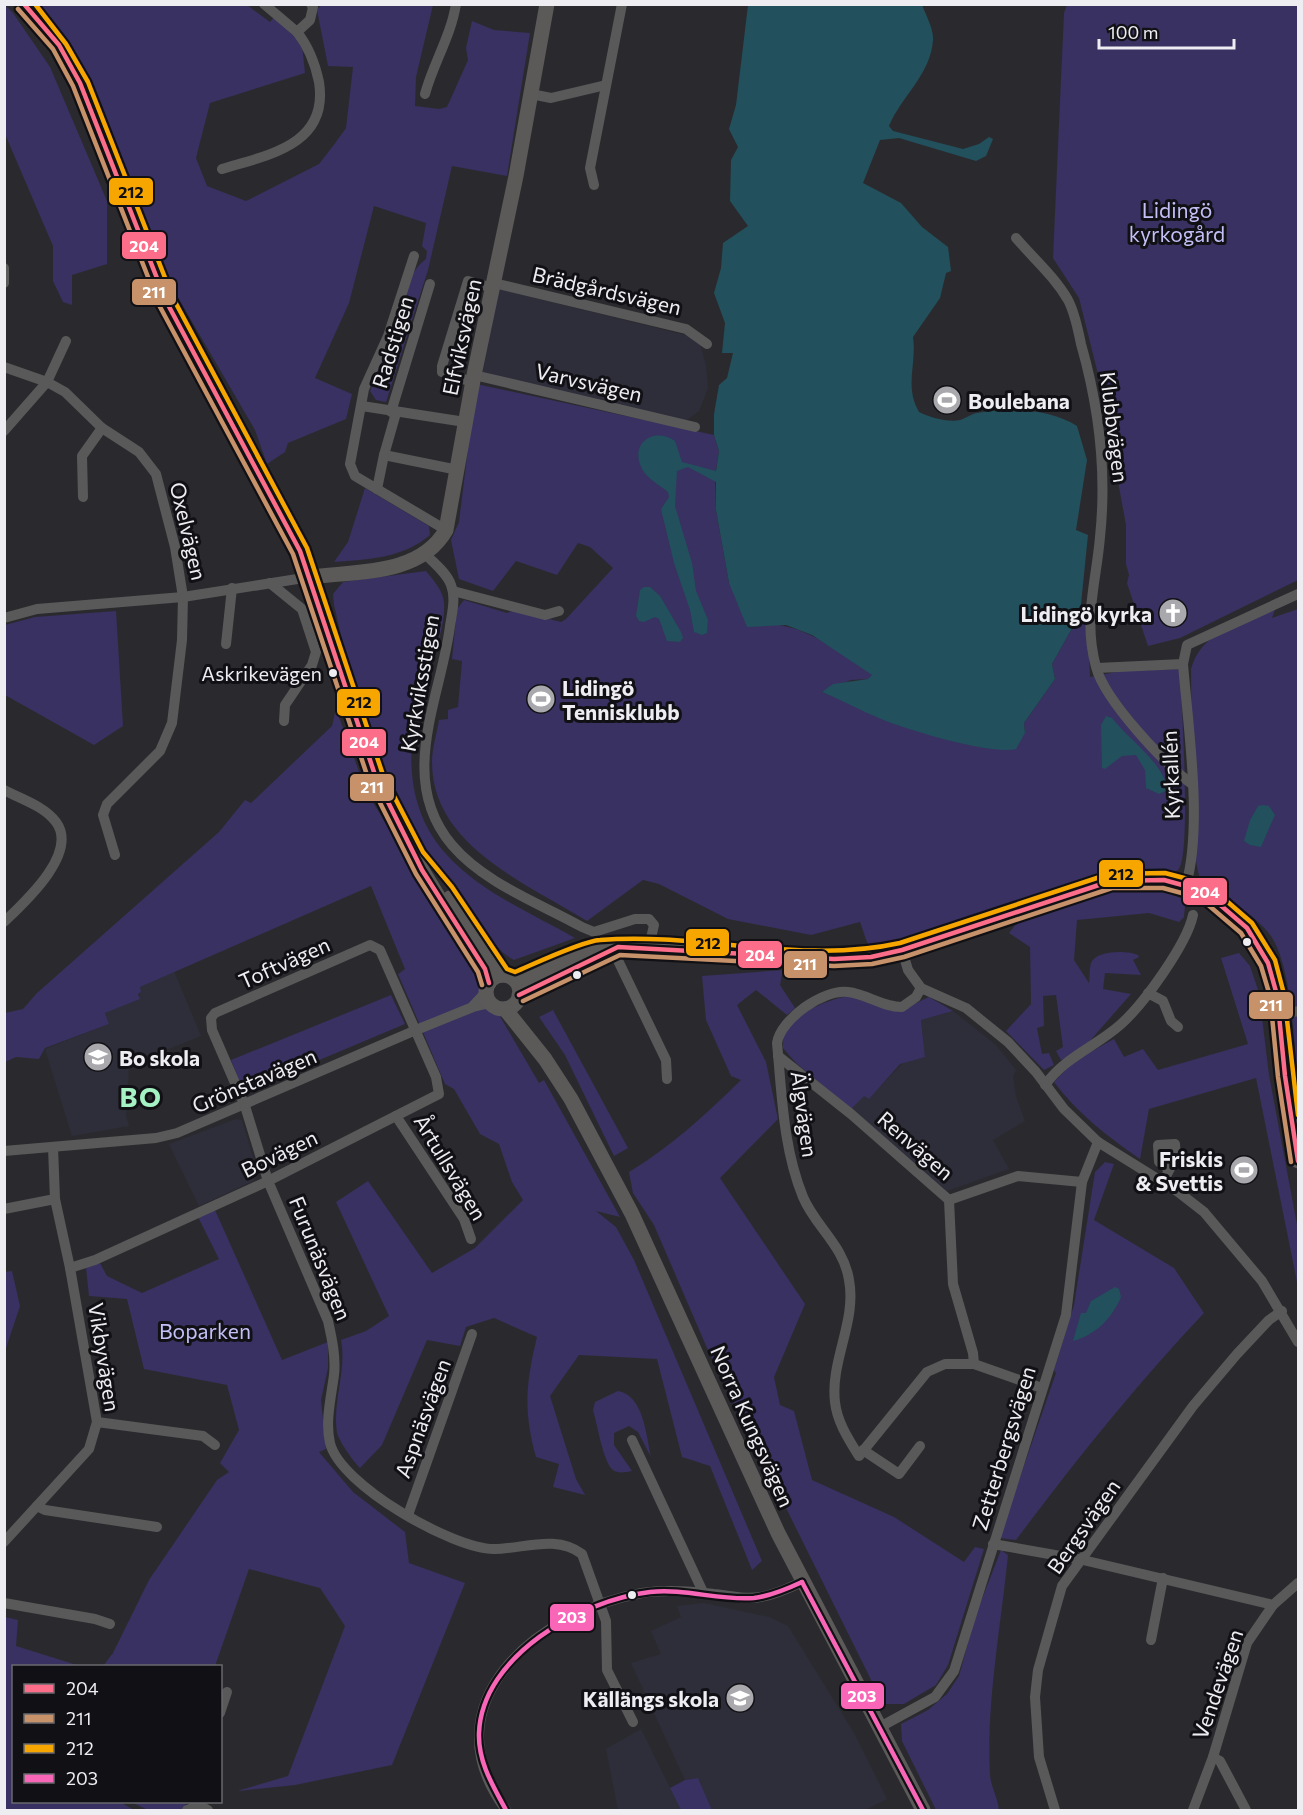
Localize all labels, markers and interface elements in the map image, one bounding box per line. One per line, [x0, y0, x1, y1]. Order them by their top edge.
scale bar [1099, 12, 1234, 50]
text: 100 m [1108, 21, 1158, 43]
line badge: 212 [108, 177, 154, 206]
text: 212 [118, 182, 144, 201]
park label: Lidingö kyrkogård [1129, 197, 1225, 246]
line badge: 204 [121, 231, 167, 260]
text: 204 [129, 236, 159, 255]
street label: Brädgårdsvägen [530, 261, 684, 319]
street label: Elfviksvägen [436, 276, 486, 398]
line badge: 211 [131, 278, 177, 306]
text: 211 [142, 282, 166, 301]
street label: Radstigen [366, 293, 418, 391]
street label: Varvsvägen [533, 358, 645, 406]
street label: Klubbvägen [1096, 370, 1134, 484]
sports icon: Boulebana [931, 384, 963, 416]
place label: Boulebana [968, 388, 1070, 413]
street label: Oxelvägen [166, 480, 212, 582]
church icon: Lidingö kyrka [1157, 597, 1189, 629]
place label: Lidingö kyrka [1020, 601, 1152, 626]
street label: Kyrkviksstigen [395, 612, 443, 754]
place label: Askrikevägen [201, 661, 322, 685]
marker: Askrikevägen [327, 667, 339, 679]
place label: Lidingö Tennisklubb [562, 675, 680, 724]
sports icon: Lidingö Tennisklubb [525, 683, 557, 715]
line badge: 212 [336, 688, 381, 717]
text: 212 [346, 692, 372, 711]
line badge: 204 [341, 728, 387, 757]
street label: Kyrkallén [1156, 730, 1184, 820]
text: 204 [349, 732, 379, 751]
line badge: 211 [349, 773, 395, 802]
text: 211 [360, 777, 384, 796]
line badge: 212 [1098, 859, 1144, 888]
text: 212 [1108, 864, 1134, 883]
line badge: 204 [1182, 877, 1228, 906]
text: 204 [1190, 882, 1220, 901]
line badge: 212 [685, 928, 730, 957]
street label: Toftvägen [235, 931, 333, 993]
text: 212 [695, 933, 721, 952]
unlabelled marker [1241, 936, 1253, 948]
line badge: 204 [737, 940, 783, 969]
text: 204 [745, 945, 775, 964]
line badge: 211 [783, 950, 828, 979]
text: 211 [793, 954, 817, 973]
unlabelled marker [571, 969, 583, 981]
line badge: 211 [1248, 991, 1294, 1020]
text: 211 [1259, 995, 1283, 1014]
school or university icon: Bo skola [82, 1041, 114, 1073]
street label: Grönstavägen [188, 1043, 320, 1117]
place label: Bo skola [119, 1045, 200, 1070]
street label: Älgvägen [787, 1069, 823, 1159]
district label: BO [120, 1080, 162, 1113]
street label: Renvägen [873, 1105, 959, 1185]
street label: Årtullsvägen [410, 1110, 492, 1224]
street label: Bovägen [237, 1124, 321, 1182]
place label: Friskis & Svettis [1136, 1146, 1223, 1195]
sports icon: Friskis & Svettis [1228, 1154, 1260, 1186]
street label: Furunäsvägen [285, 1192, 357, 1324]
street label: Vikbyvägen [84, 1301, 126, 1413]
park label: Boparken [159, 1318, 251, 1343]
street label: Norra Kungsvägen [706, 1341, 800, 1511]
street label: Aspnäsvägen [389, 1355, 455, 1481]
street label: Zetterbergsvägen [966, 1363, 1040, 1533]
street label: Bergsvägen [1041, 1474, 1125, 1578]
unlabelled marker [626, 1589, 638, 1601]
line badge: 203 [549, 1603, 595, 1632]
text: 203 [558, 1607, 586, 1626]
street label: Vendevägen [1187, 1626, 1247, 1742]
legend [12, 1665, 222, 1803]
text: 204 [66, 1677, 99, 1699]
school or university icon: Källängs skola [724, 1682, 756, 1714]
line badge: 203 [840, 1682, 885, 1710]
place label: Källängs skola [583, 1686, 719, 1711]
text: 203 [848, 1686, 876, 1705]
text: 211 [66, 1707, 91, 1729]
text: 212 [66, 1737, 94, 1759]
text: 203 [66, 1767, 98, 1789]

